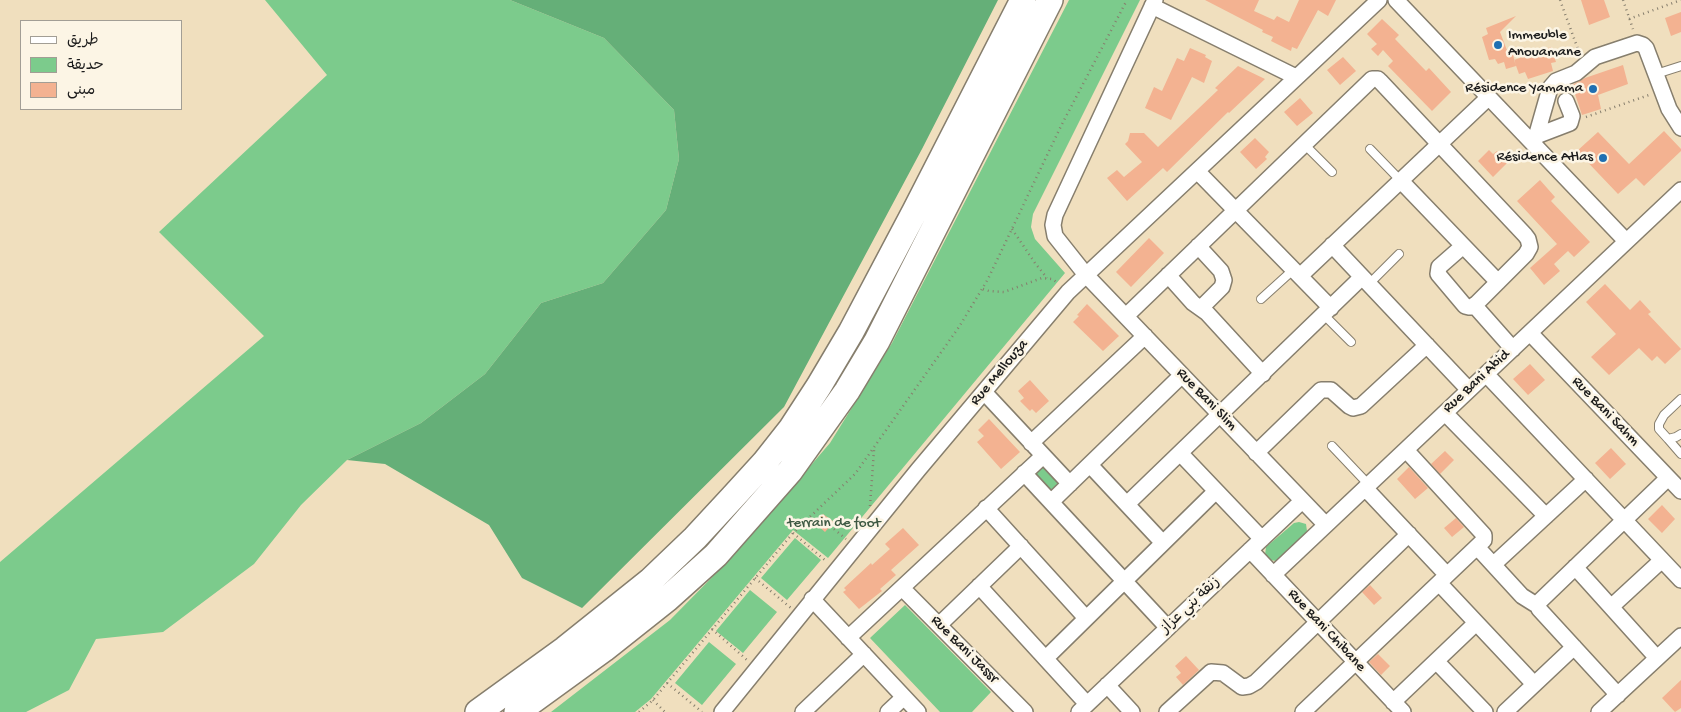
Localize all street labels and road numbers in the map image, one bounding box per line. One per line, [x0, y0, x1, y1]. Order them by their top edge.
street label: Rue Mellouza [967, 336, 1033, 410]
street label: Rue Bani Abid [1440, 346, 1514, 418]
street label: Rue Bani Slim [1172, 365, 1240, 435]
street label: Rue Bani Sahm [1567, 373, 1643, 451]
street label: زنقة بني عزاز [1158, 574, 1224, 638]
street label: Rue Bani Chibane [1283, 586, 1369, 676]
street label: Rue Bani Jassr [926, 612, 1002, 688]

